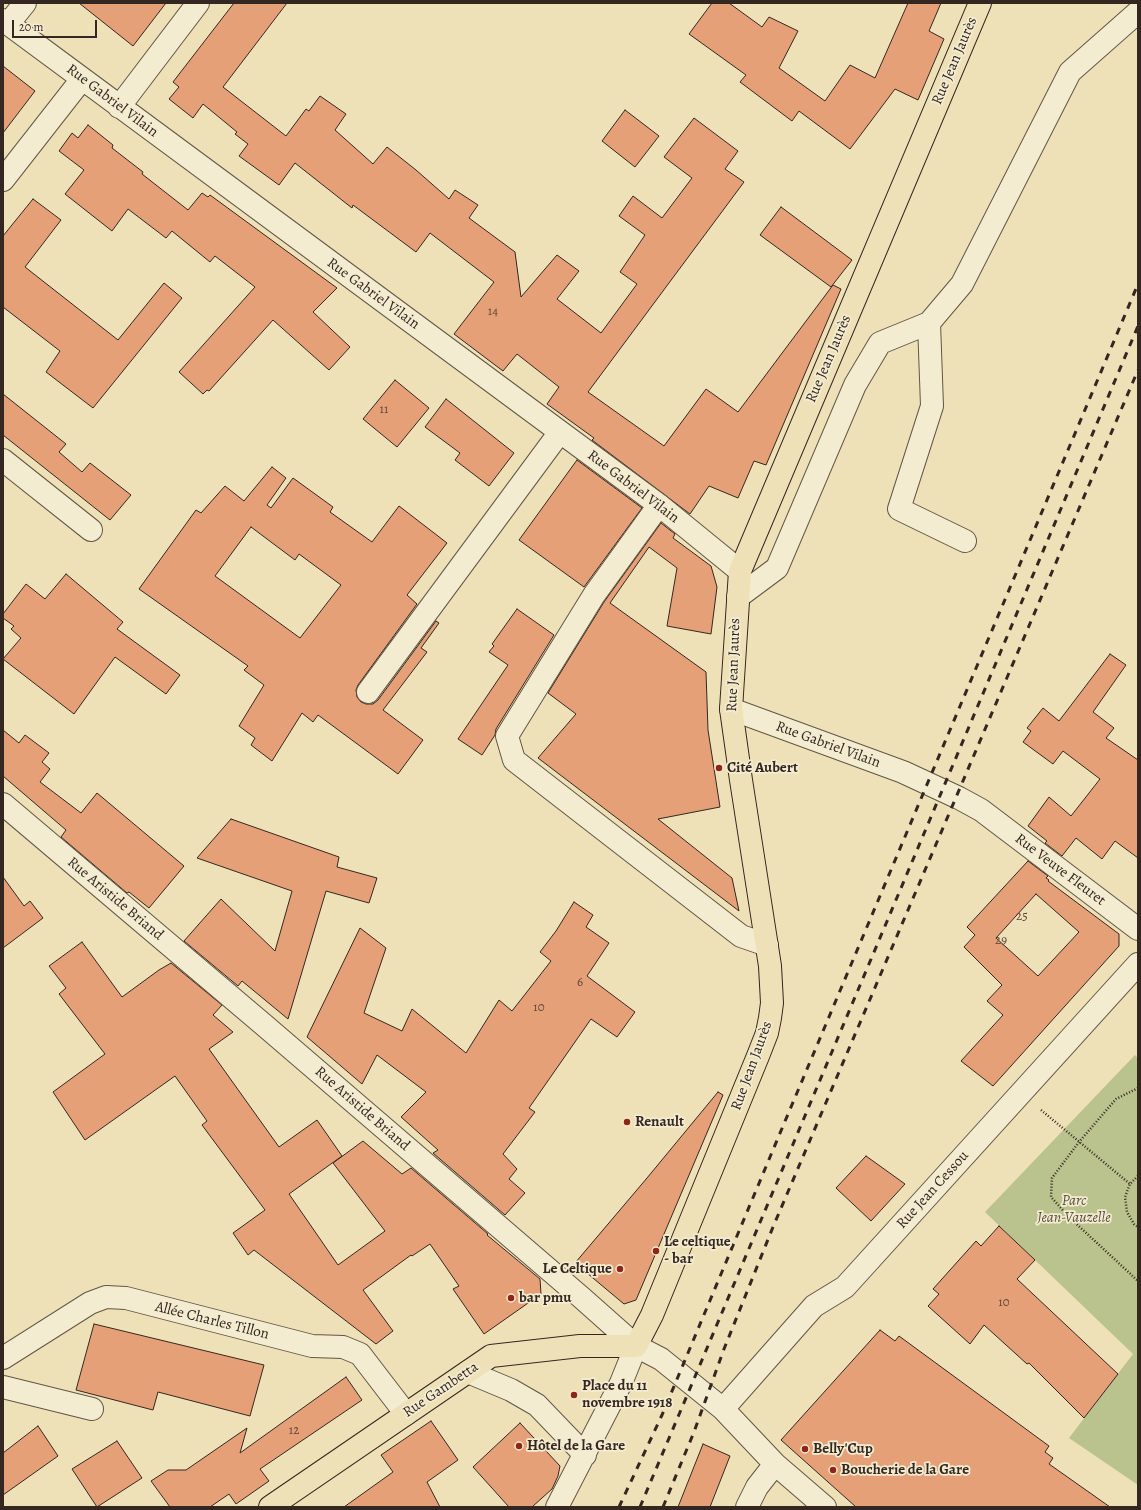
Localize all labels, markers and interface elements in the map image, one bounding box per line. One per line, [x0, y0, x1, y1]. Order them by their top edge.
scale bar [14, 12, 99, 38]
street label: Rue Jean Jaurès [928, 14, 982, 108]
text: 20 m [19, 19, 43, 35]
street label: Rue Gabriel Vilain [63, 61, 161, 141]
street label: Rue Gabriel Vilain [323, 254, 423, 334]
house number: 14 [488, 304, 498, 320]
street label: Rue Jean Jaurès [802, 312, 856, 406]
house number: 11 [380, 402, 388, 418]
street label: Rue Gabriel Vilain [584, 447, 682, 527]
street label: Rue Jean Jaurès [723, 618, 745, 712]
street label: Rue Gabriel Vilain [773, 718, 883, 772]
place label: Cité Aubert [727, 759, 798, 777]
marker: Cité Aubert [714, 763, 724, 773]
street label: Rue Veuve Fleuret [1011, 830, 1109, 910]
street label: Rue Aristide Briand [63, 854, 167, 944]
house number: 25 [1016, 909, 1028, 925]
house number: 29 [995, 933, 1007, 949]
house number: 6 [577, 975, 583, 991]
house number: 10 [533, 1000, 545, 1016]
street label: Rue Jean Jaurès [728, 1019, 776, 1113]
street label: Rue Aristide Briand [311, 1063, 413, 1155]
place label: Renault [635, 1113, 684, 1131]
marker: Renault [622, 1117, 632, 1127]
street label: Rue Jean Cessou [893, 1147, 973, 1233]
park label: Parc Jean-Vauzelle [1037, 1192, 1111, 1227]
place label: Le celtique - bar [664, 1233, 731, 1268]
marker: Le celtique - bar [651, 1246, 661, 1256]
place label: Le Celtique [542, 1260, 612, 1278]
marker: Le Celtique [615, 1264, 625, 1274]
place label: bar pmu [519, 1289, 572, 1307]
marker: bar pmu [506, 1293, 516, 1303]
house number: 10 [998, 1295, 1010, 1311]
street label: Allée Charles Tillon [153, 1298, 271, 1344]
street label: Rue Gambetta [400, 1358, 482, 1422]
place label: Place du 11 novembre 1918 [582, 1377, 672, 1412]
marker: Place du 11 novembre 1918 [569, 1390, 579, 1400]
house number: 12 [289, 1423, 299, 1439]
place label: Hôtel de la Gare [527, 1437, 625, 1455]
place label: Belly'Cup [813, 1440, 873, 1458]
marker: Hôtel de la Gare [514, 1441, 524, 1451]
marker: Belly'Cup [800, 1444, 810, 1454]
place label: Boucherie de la Gare [841, 1461, 969, 1479]
marker: Boucherie de la Gare [828, 1465, 838, 1475]

